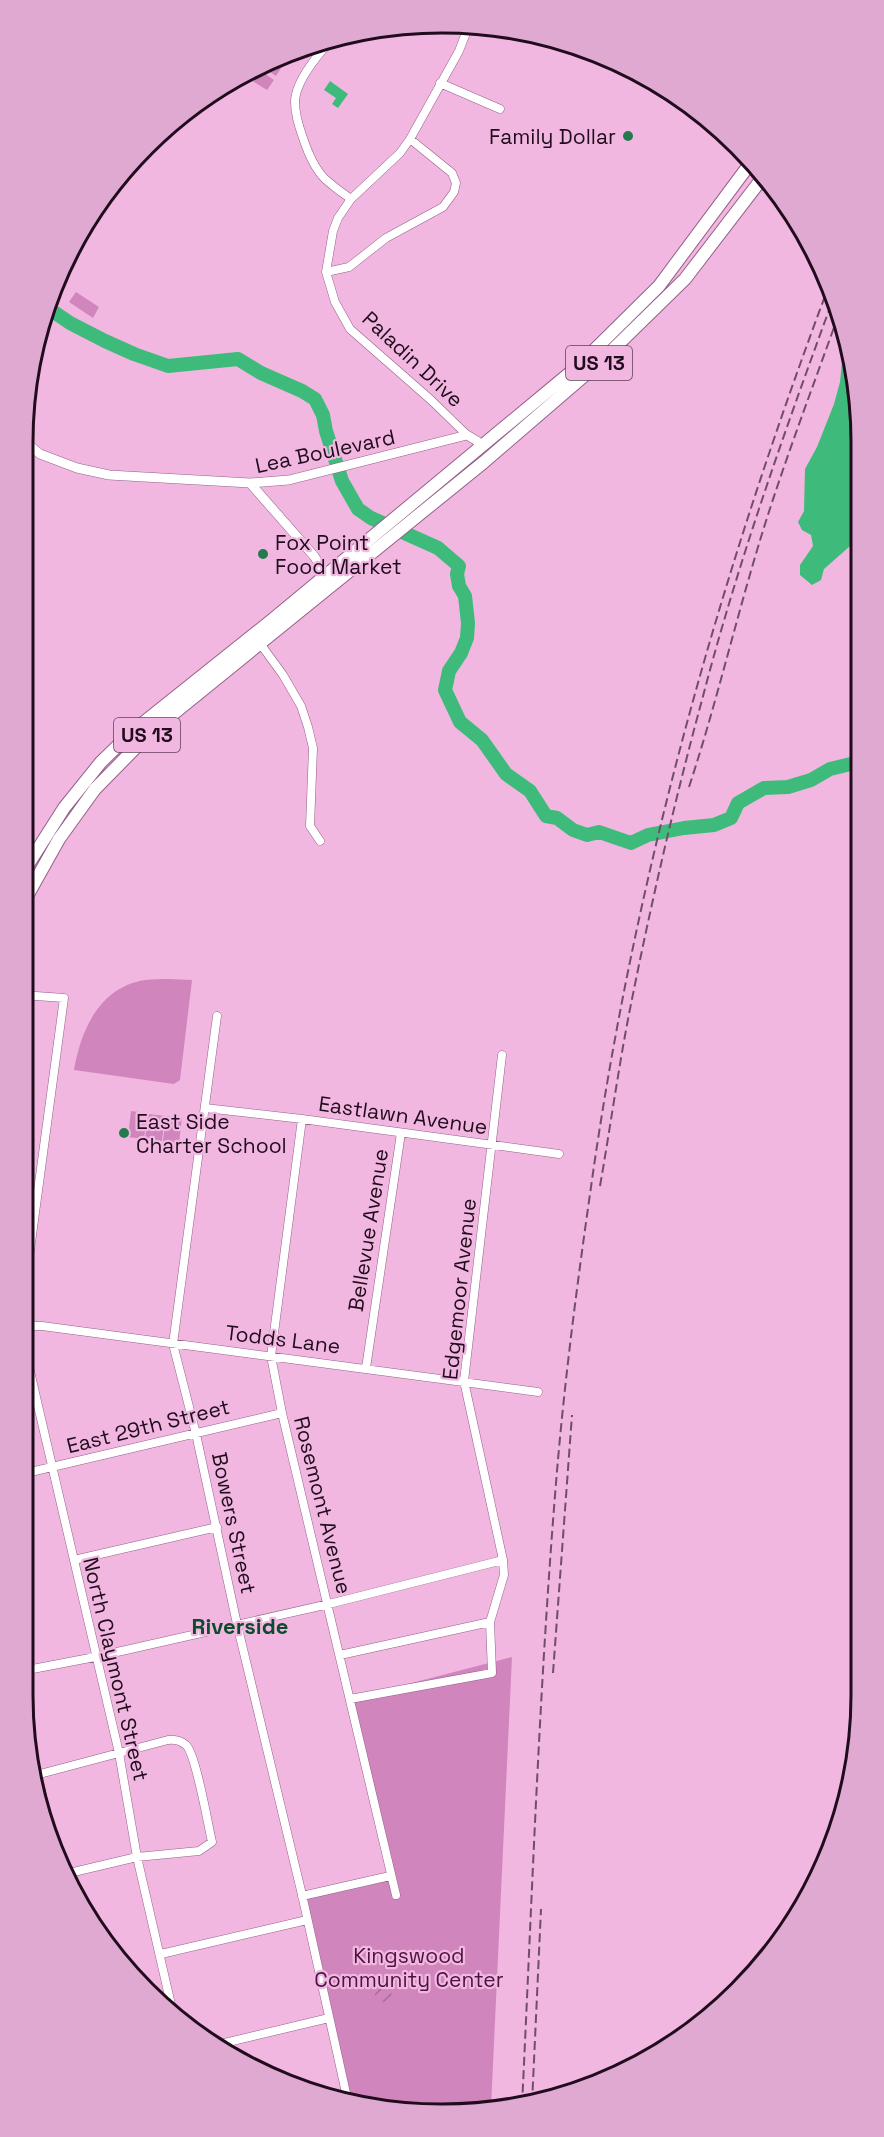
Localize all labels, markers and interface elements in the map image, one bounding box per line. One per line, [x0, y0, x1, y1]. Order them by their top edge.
place label: Family Dollar [489, 123, 616, 150]
marker: Family Dollar [621, 129, 635, 143]
street label: Paladin Drive [357, 305, 469, 413]
road number: US 13 [566, 346, 632, 380]
street label: Lea Boulevard [253, 423, 397, 479]
place label: Fox Point Food Market [275, 529, 402, 580]
marker: Fox Point Food Market [256, 547, 270, 561]
road number: US 13 [114, 718, 180, 752]
street label: Eastlawn Avenue [317, 1090, 489, 1140]
place label: East Side Charter School [136, 1108, 287, 1159]
marker: East Side Charter School [117, 1126, 131, 1140]
street label: Bellevue Avenue [342, 1147, 394, 1313]
street label: Edgemoor Avenue [436, 1197, 482, 1381]
street label: Todds Lane [224, 1319, 342, 1359]
street label: East 29th Street [64, 1393, 232, 1459]
street label: Rosemont Avenue [288, 1413, 358, 1597]
street label: Bowers Street [206, 1450, 262, 1596]
street label: North Claymont Street [77, 1554, 155, 1784]
district label: Riverside [192, 1612, 288, 1640]
park label: Kingswood Community Center [314, 1942, 504, 1993]

